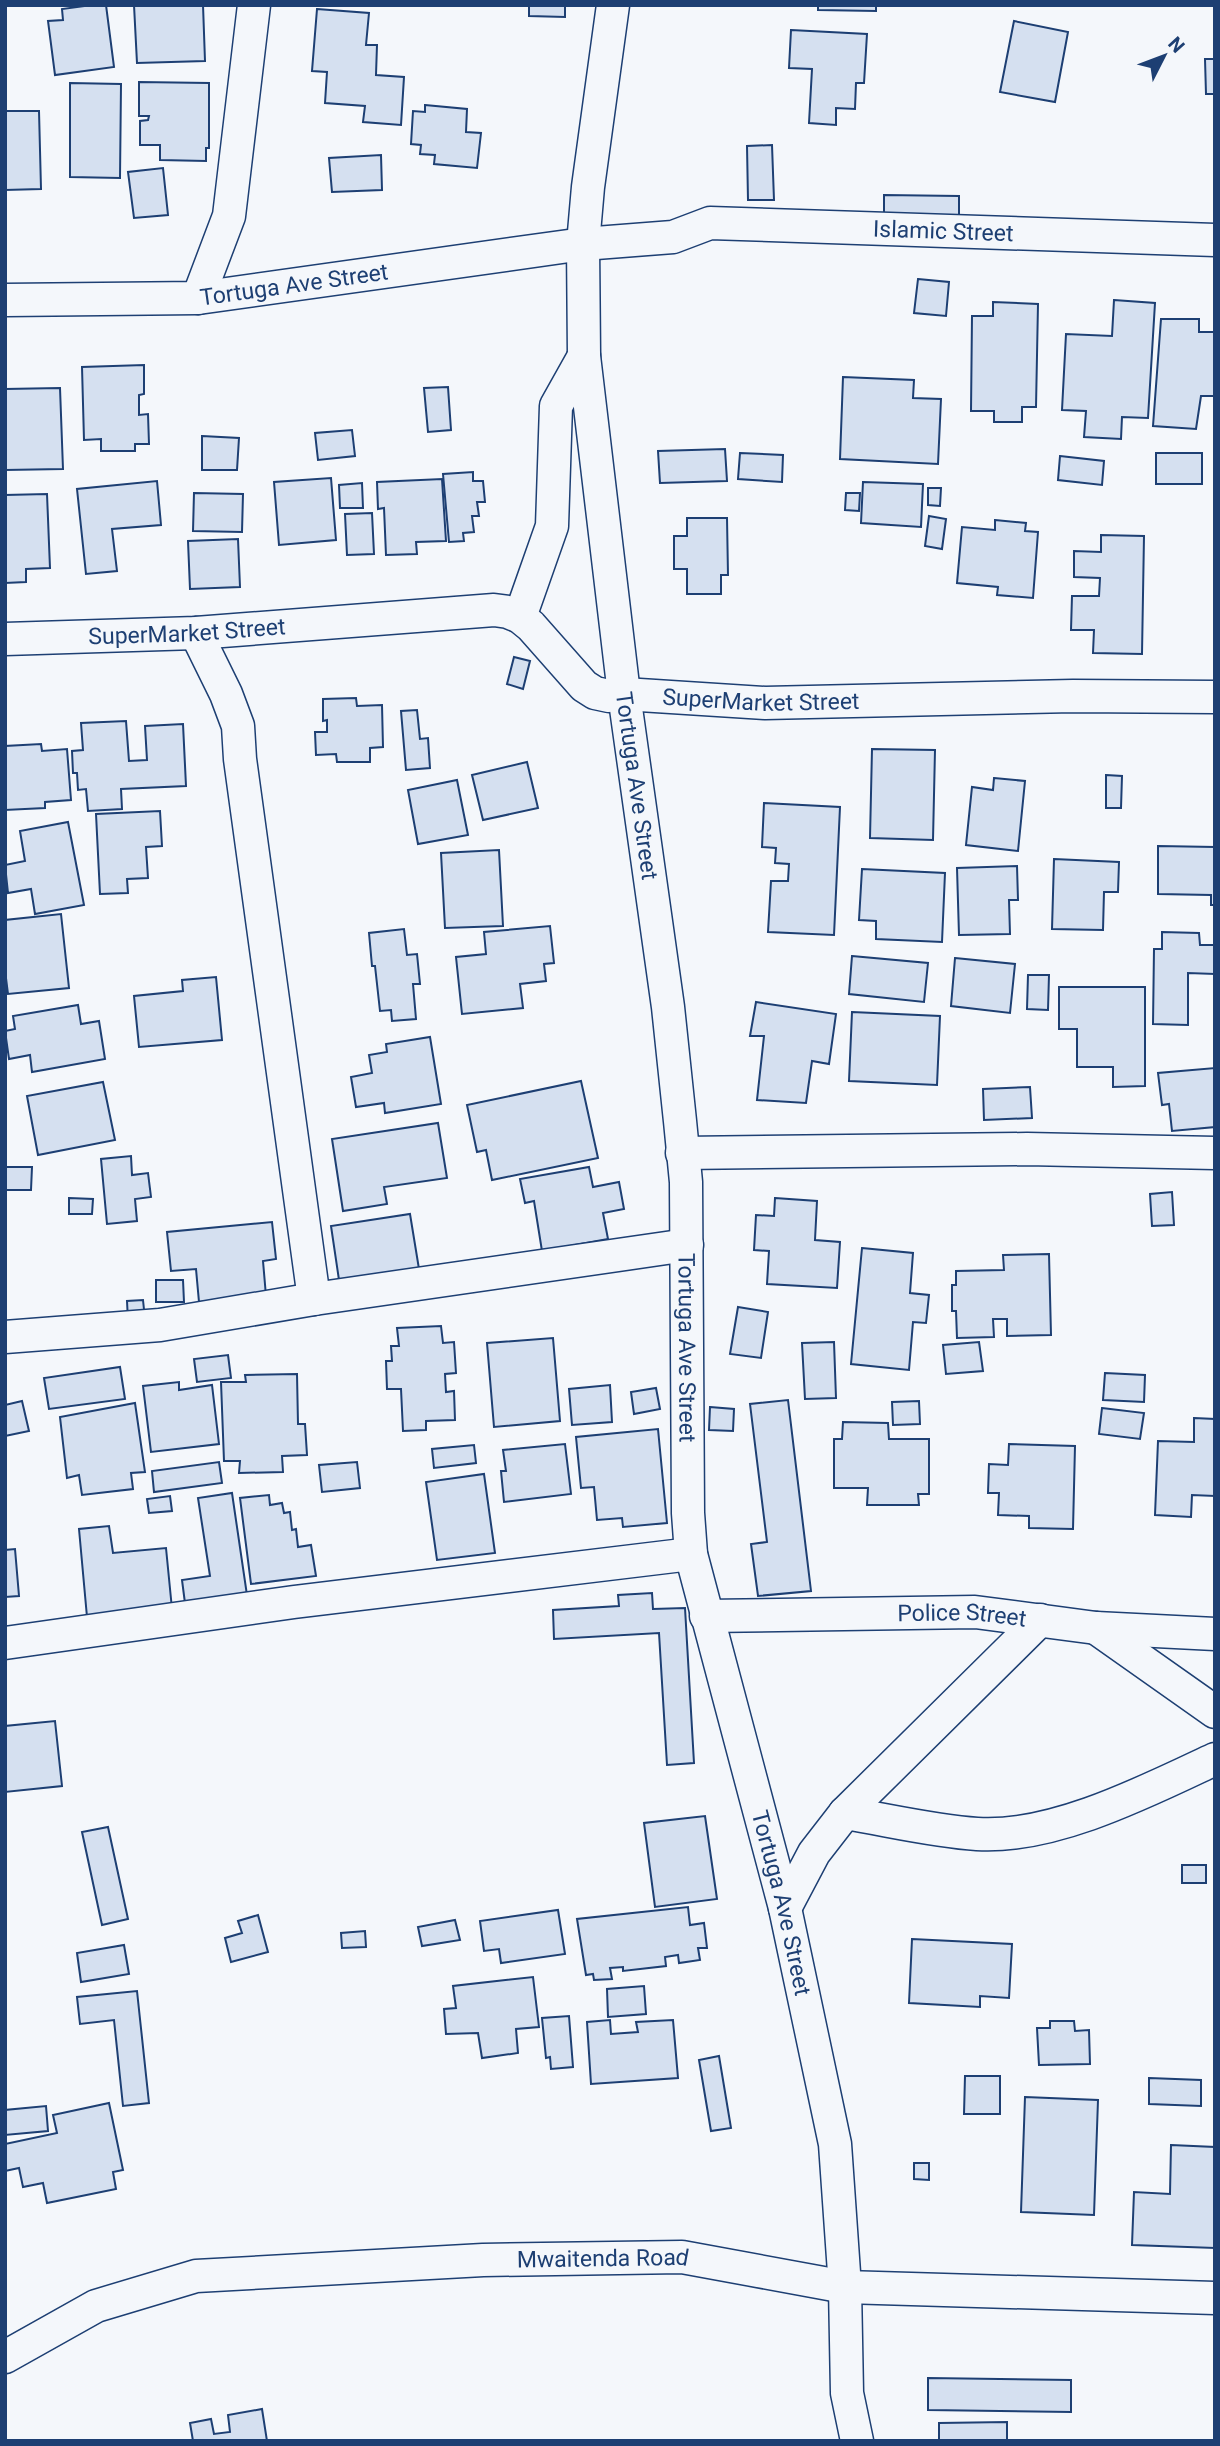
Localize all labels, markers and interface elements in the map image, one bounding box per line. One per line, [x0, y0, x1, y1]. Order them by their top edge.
north arrow [1129, 21, 1199, 91]
text: N [1163, 32, 1189, 58]
street label: Islamic Street [873, 215, 1014, 247]
street label: Tortuga Ave Street [198, 258, 390, 311]
street label: SuperMarket Street [88, 613, 286, 650]
street label: SuperMarket Street [662, 683, 860, 717]
street label: Tortuga Ave Street [610, 690, 663, 882]
street label: Tortuga Ave Street [673, 1253, 701, 1443]
street label: Police Street [897, 1598, 1028, 1632]
street label: Tortuga Ave Street [746, 1807, 817, 1998]
street label: Mwaitenda Road [517, 2243, 691, 2273]

